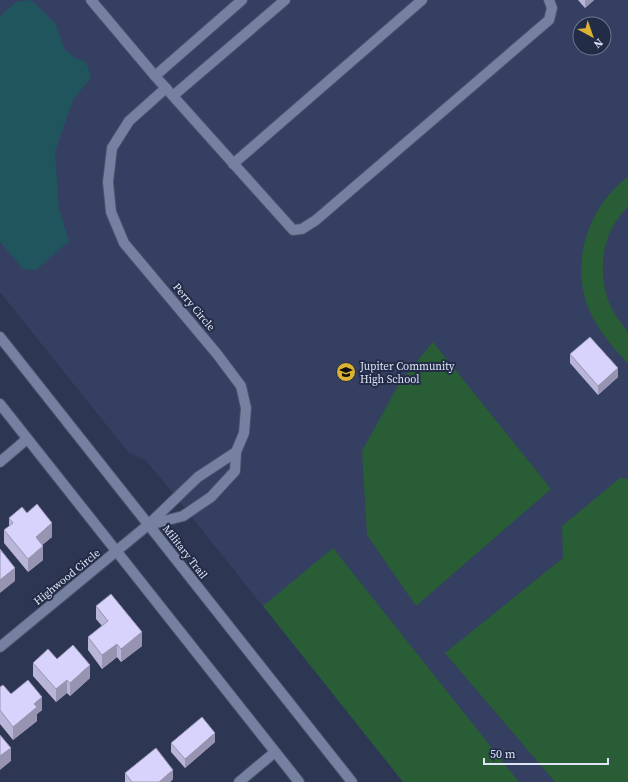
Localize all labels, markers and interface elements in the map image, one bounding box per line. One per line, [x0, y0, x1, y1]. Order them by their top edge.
north arrow [572, 16, 612, 56]
text: N [590, 35, 606, 52]
street label: Perry Circle [169, 280, 219, 334]
place label: Jupiter Community High School [359, 359, 455, 387]
school or university icon: Jupiter Community High School [335, 361, 357, 383]
street label: Military Trail [159, 522, 211, 582]
street label: Highwood Circle [31, 545, 104, 609]
scale bar [484, 740, 608, 766]
text: 50 m [490, 746, 516, 762]

